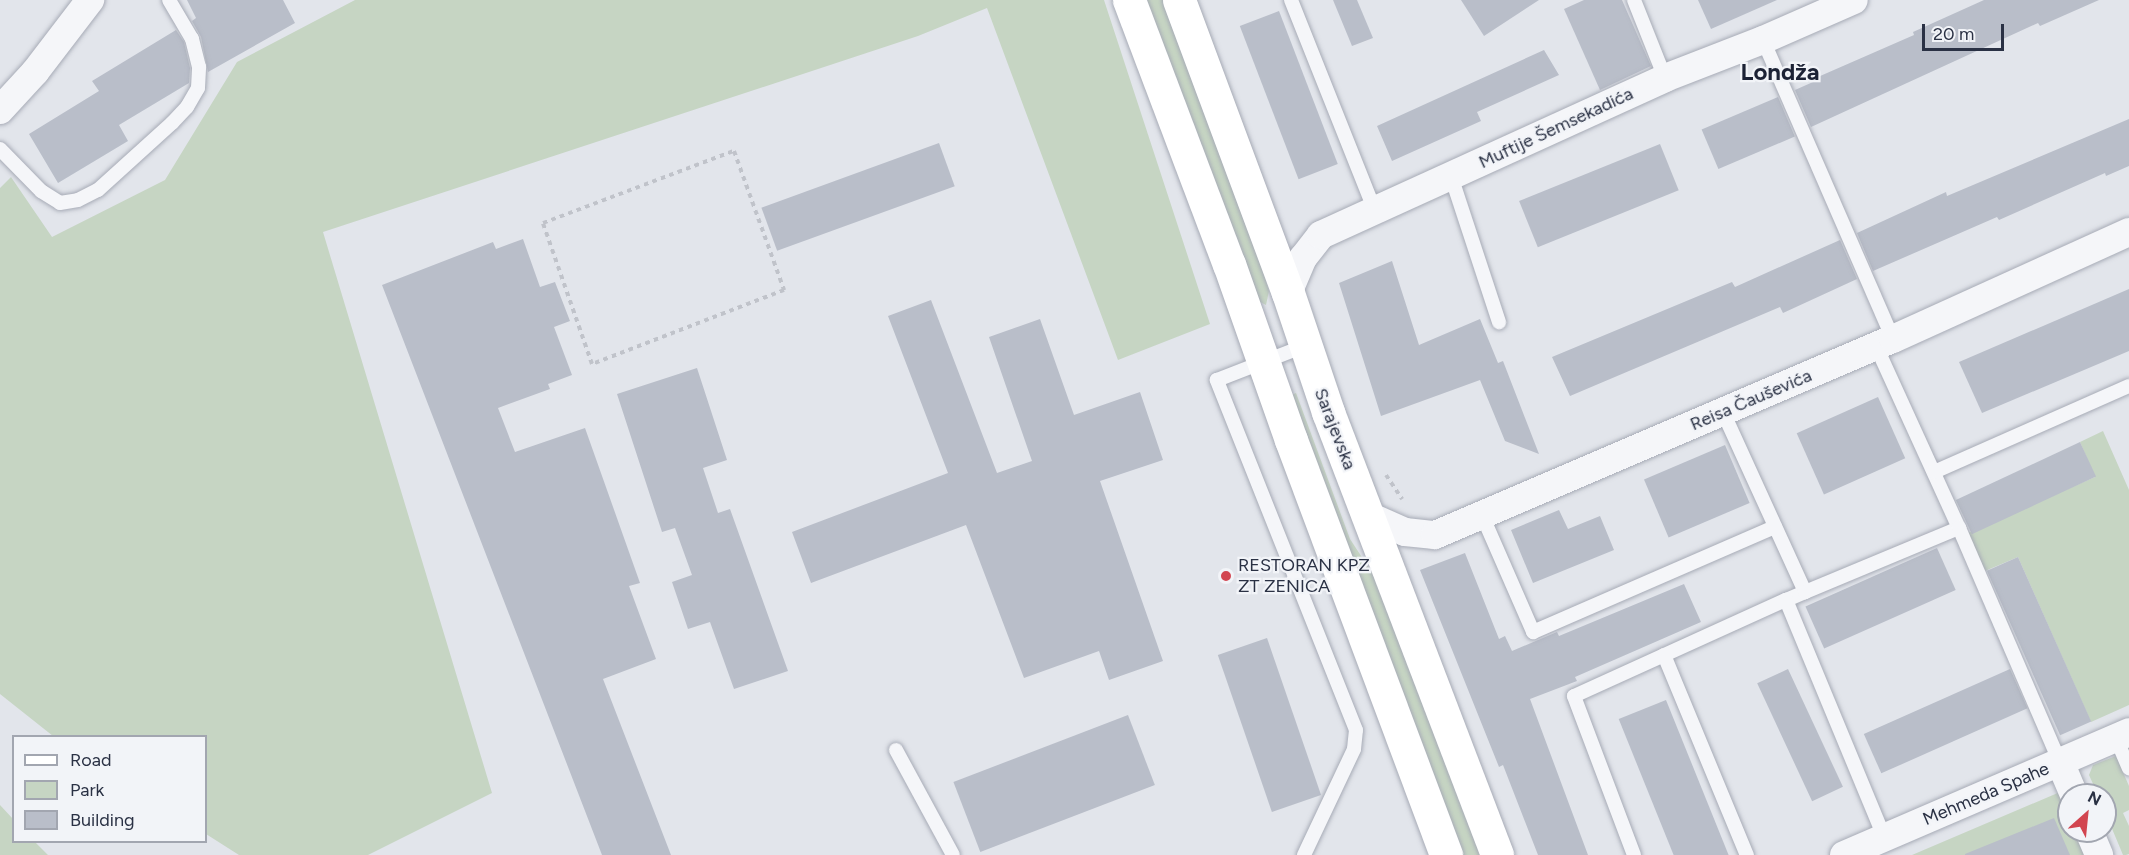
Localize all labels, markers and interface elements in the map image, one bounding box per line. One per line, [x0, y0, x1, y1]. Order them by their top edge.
scale bar [1925, 12, 2008, 50]
text: 20 m [1933, 23, 1974, 45]
district label: Londža [1741, 58, 1819, 86]
street label: Muftije Šemsekadića [1475, 83, 1637, 173]
street label: Reisa Čauševića [1687, 365, 1815, 435]
street label: Sarajevska [1310, 385, 1360, 473]
place label: RESTORAN KPZ ZT ZENICA [1238, 555, 1370, 598]
marker: RESTORAN KPZ ZT ZENICA [1219, 569, 1233, 583]
legend [12, 735, 207, 843]
text: Road [70, 749, 111, 771]
street label: Mehmeda Spahe [1920, 758, 2052, 830]
text: Park [70, 779, 104, 801]
north arrow [2057, 783, 2117, 843]
text: N [2085, 787, 2104, 810]
text: Building [70, 809, 135, 831]

